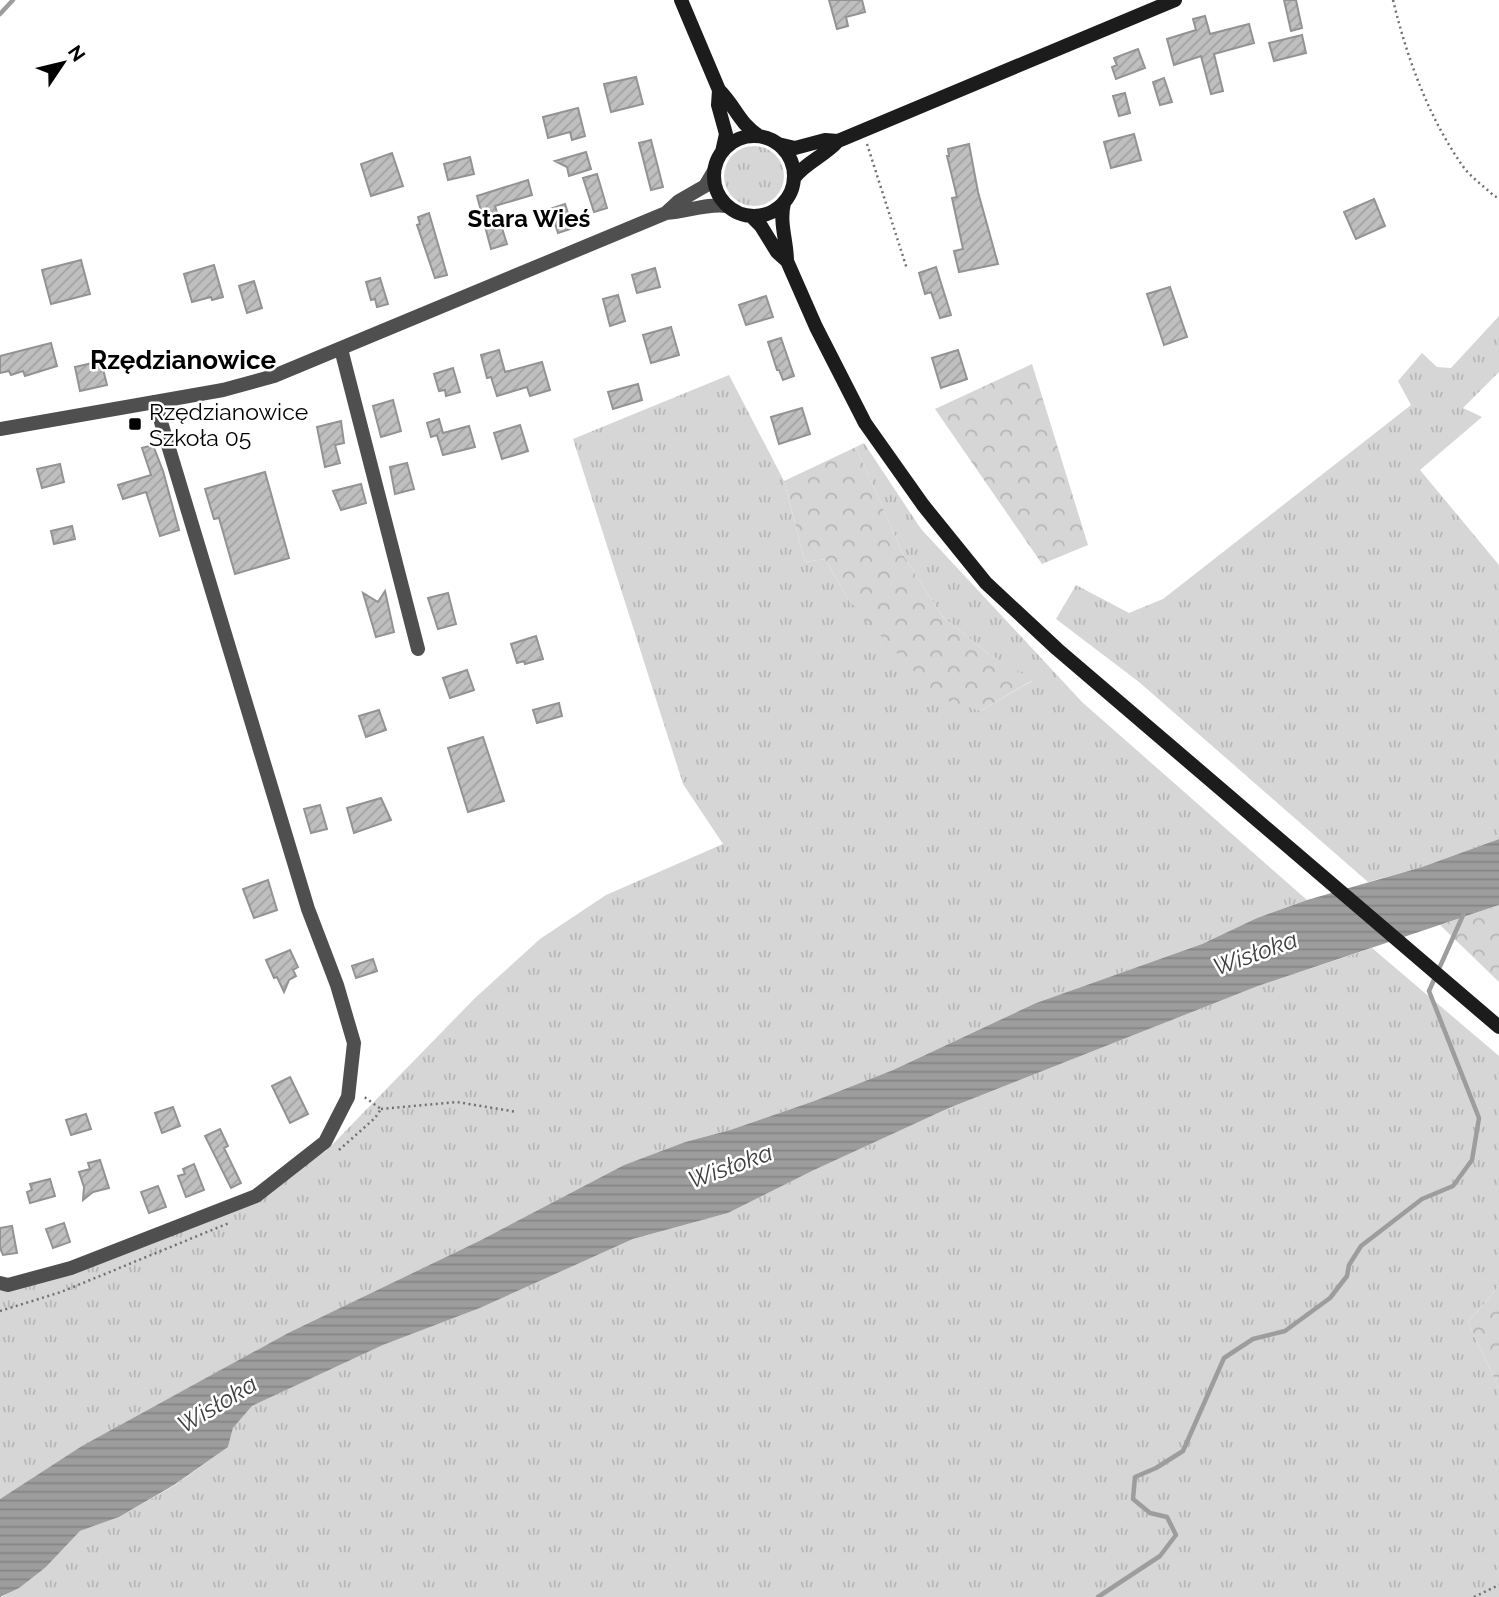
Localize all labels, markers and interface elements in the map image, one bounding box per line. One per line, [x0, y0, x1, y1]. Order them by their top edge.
north arrow [28, 28, 98, 98]
text: N [64, 41, 90, 65]
district label: Stara Wieś [468, 204, 591, 233]
district label: Rzędzianowice [90, 345, 276, 375]
place label: Rzędzianowice Szkoła 05 [149, 398, 308, 451]
marker: Rzędzianowice Szkoła 05 [127, 416, 143, 432]
water label: Wisłoka [1209, 924, 1301, 982]
water label: Wisłoka [684, 1137, 776, 1195]
water label: Wisłoka [172, 1369, 262, 1439]

